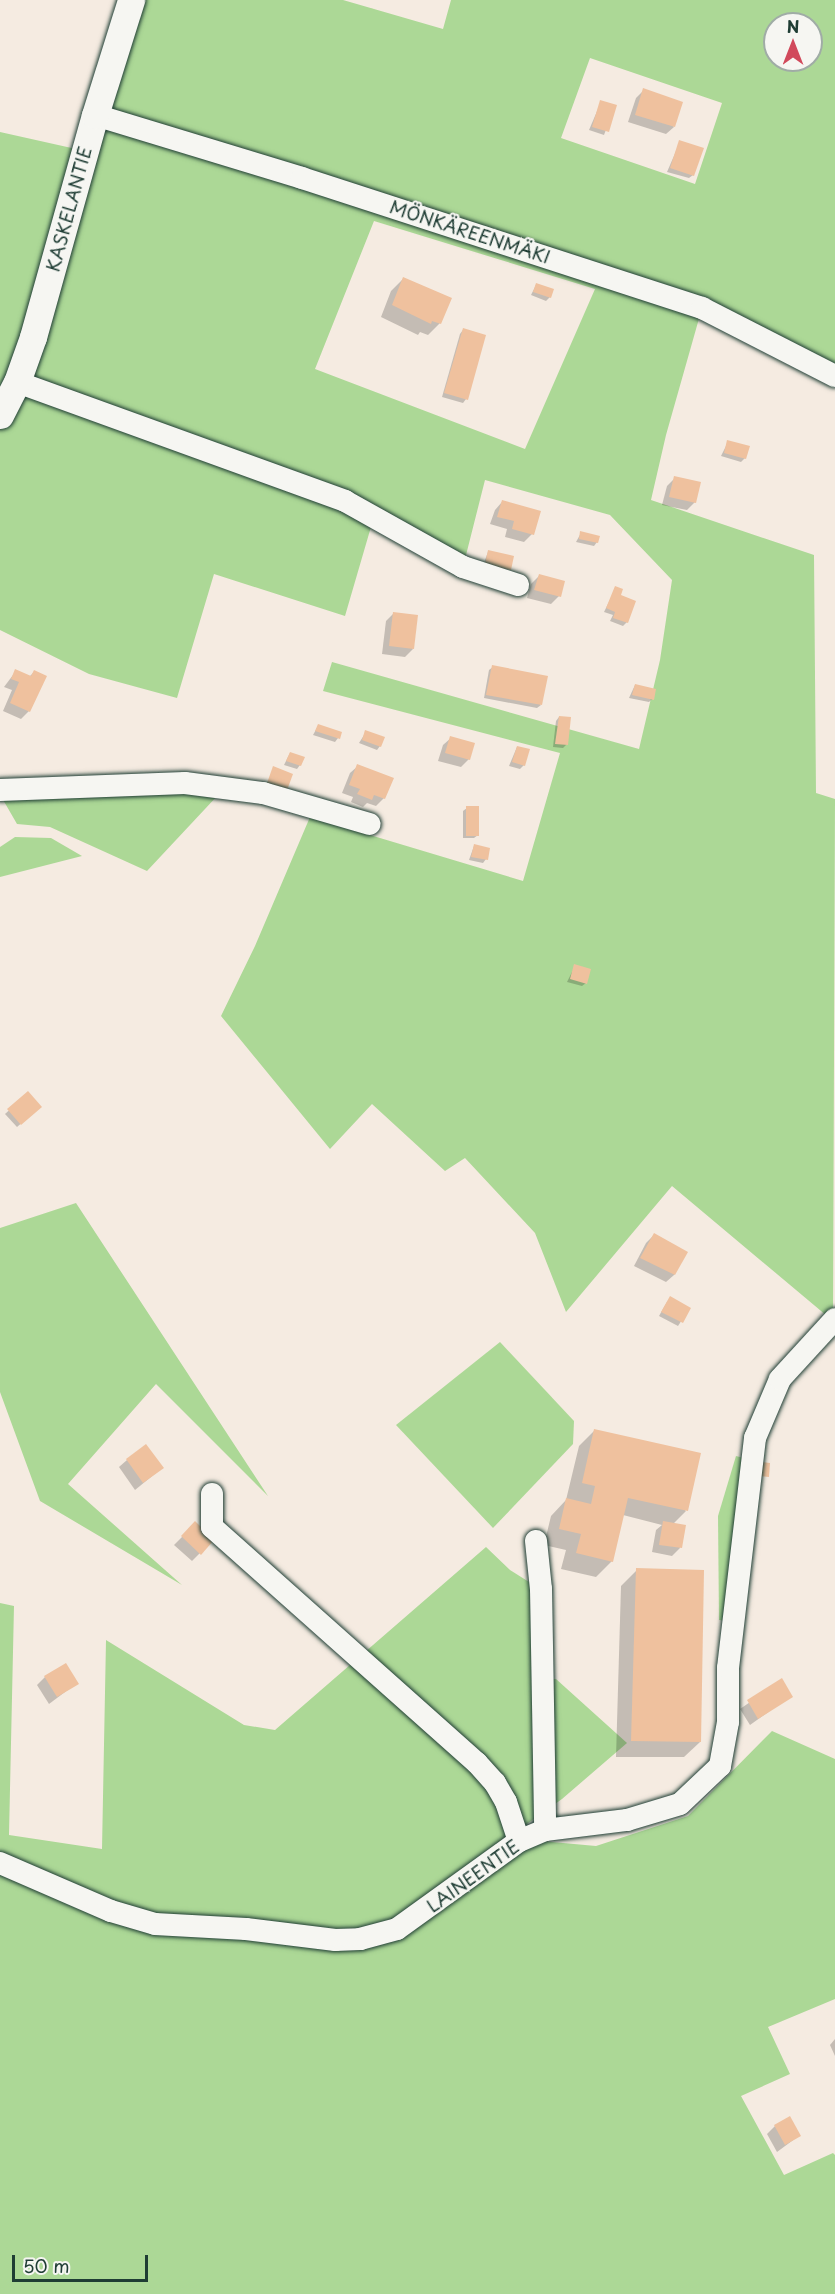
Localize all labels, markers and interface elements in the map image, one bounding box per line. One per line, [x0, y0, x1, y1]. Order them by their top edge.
north arrow [763, 12, 823, 72]
text: N [787, 14, 799, 38]
street label: KASKELANTIE [42, 144, 96, 274]
street label: MÖNKÄREENMÄKI [387, 196, 553, 268]
street label: LAINEENTIE [423, 1835, 523, 1917]
scale bar [15, 2243, 152, 2281]
text: 50 m [23, 2252, 70, 2279]

